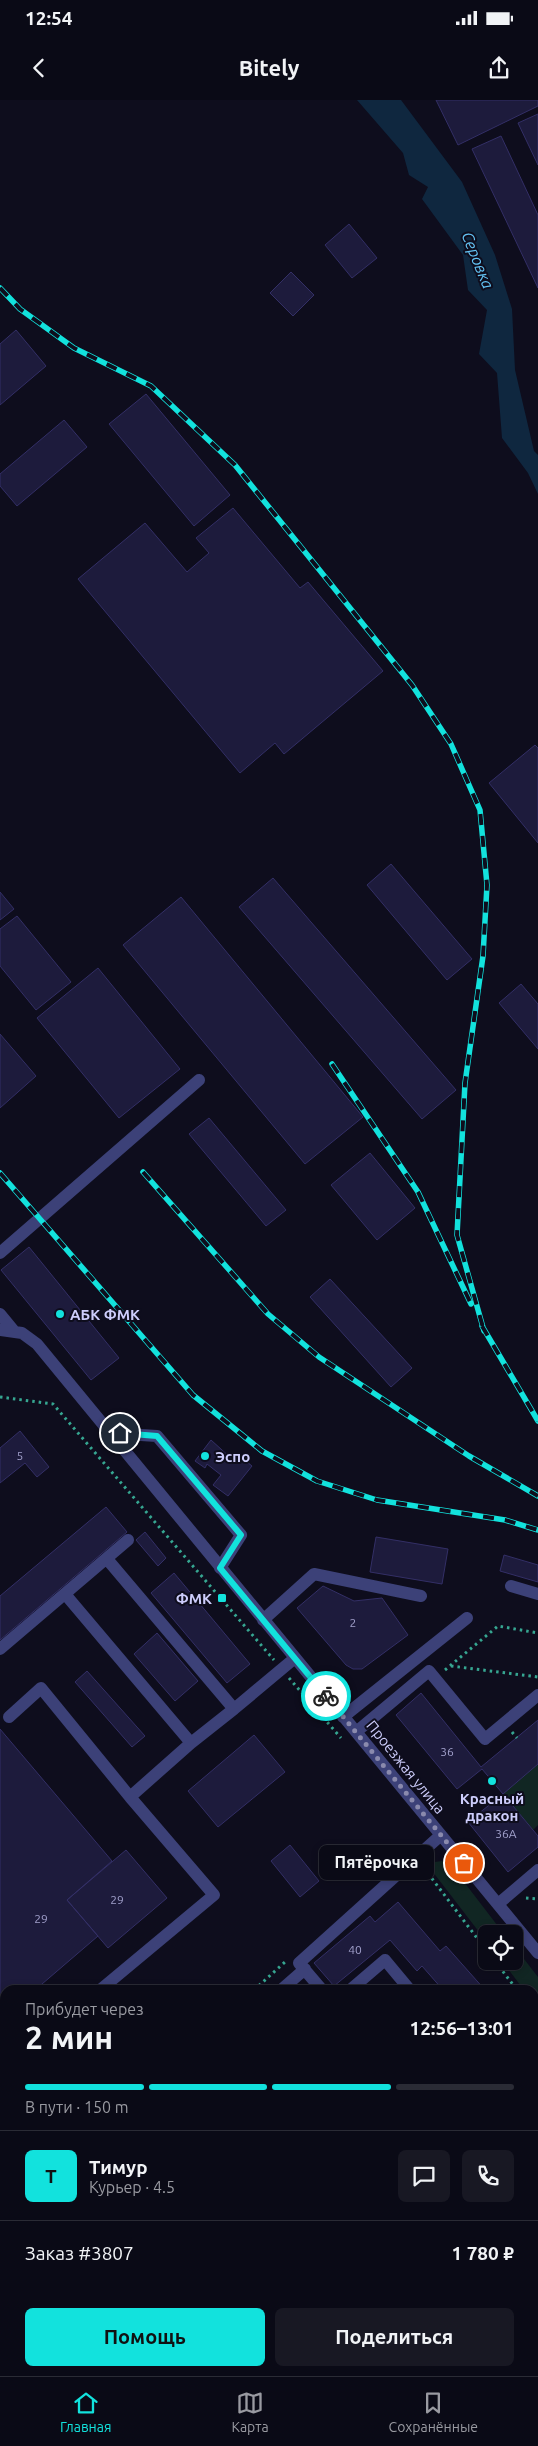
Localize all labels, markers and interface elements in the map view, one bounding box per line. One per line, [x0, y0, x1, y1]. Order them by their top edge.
text: 12:54 [25, 7, 73, 29]
icon: back [25, 54, 53, 82]
icon: share [485, 54, 513, 82]
text: Bitely [239, 55, 299, 80]
water label: Серовка [458, 229, 498, 291]
place label: АБК ФМК [70, 1306, 140, 1323]
marker: АБК ФМК [54, 1308, 66, 1320]
pin [99, 1412, 141, 1454]
icon: home [106, 1419, 134, 1447]
place label: Эспо [215, 1448, 250, 1465]
house number: 5 [17, 1449, 23, 1462]
marker: Эспо [199, 1450, 211, 1462]
place label: ФМК [176, 1590, 212, 1607]
marker: ФМК [216, 1592, 228, 1604]
house number: 2 [350, 1616, 356, 1629]
courier [301, 1671, 351, 1721]
icon: bike [312, 1682, 340, 1710]
street label: Проезжая улица [363, 1717, 449, 1817]
house number: 36 [440, 1745, 454, 1758]
marker: Красный дракон [486, 1775, 498, 1787]
place label: Красный дракон [460, 1790, 524, 1824]
house number: 36А [495, 1827, 517, 1840]
pin [443, 1842, 485, 1884]
callout: Пятёрочка [319, 1846, 434, 1880]
icon: bag [450, 1849, 478, 1877]
text: Пятёрочка [335, 1853, 418, 1871]
house number: 29 [110, 1893, 124, 1906]
house number: 29 [34, 1912, 48, 1925]
map controls [478, 1925, 523, 1970]
button: locate [478, 1925, 523, 1970]
house number: 40 [348, 1943, 362, 1956]
text: Прибудет через [25, 2000, 144, 2018]
text: 12:56–13:01 [409, 2017, 514, 2039]
text: 2 мин [25, 2019, 113, 2055]
text: В пути · 150 m [25, 2098, 128, 2116]
button: chat [398, 2150, 450, 2202]
button: phone [462, 2150, 514, 2202]
text: Тимур [89, 2156, 148, 2178]
text: Т [45, 2165, 57, 2187]
text: Курьер · 4.5 [89, 2178, 175, 2196]
text: Заказ #3807 [25, 2242, 134, 2264]
text: 1 780 ₽ [451, 2242, 514, 2264]
button: Помощь [25, 2308, 265, 2366]
button: Поделиться [275, 2308, 514, 2366]
tab: Главная [60, 2389, 112, 2435]
tab: Карта [231, 2389, 269, 2435]
tab: Сохранённые [389, 2389, 478, 2435]

